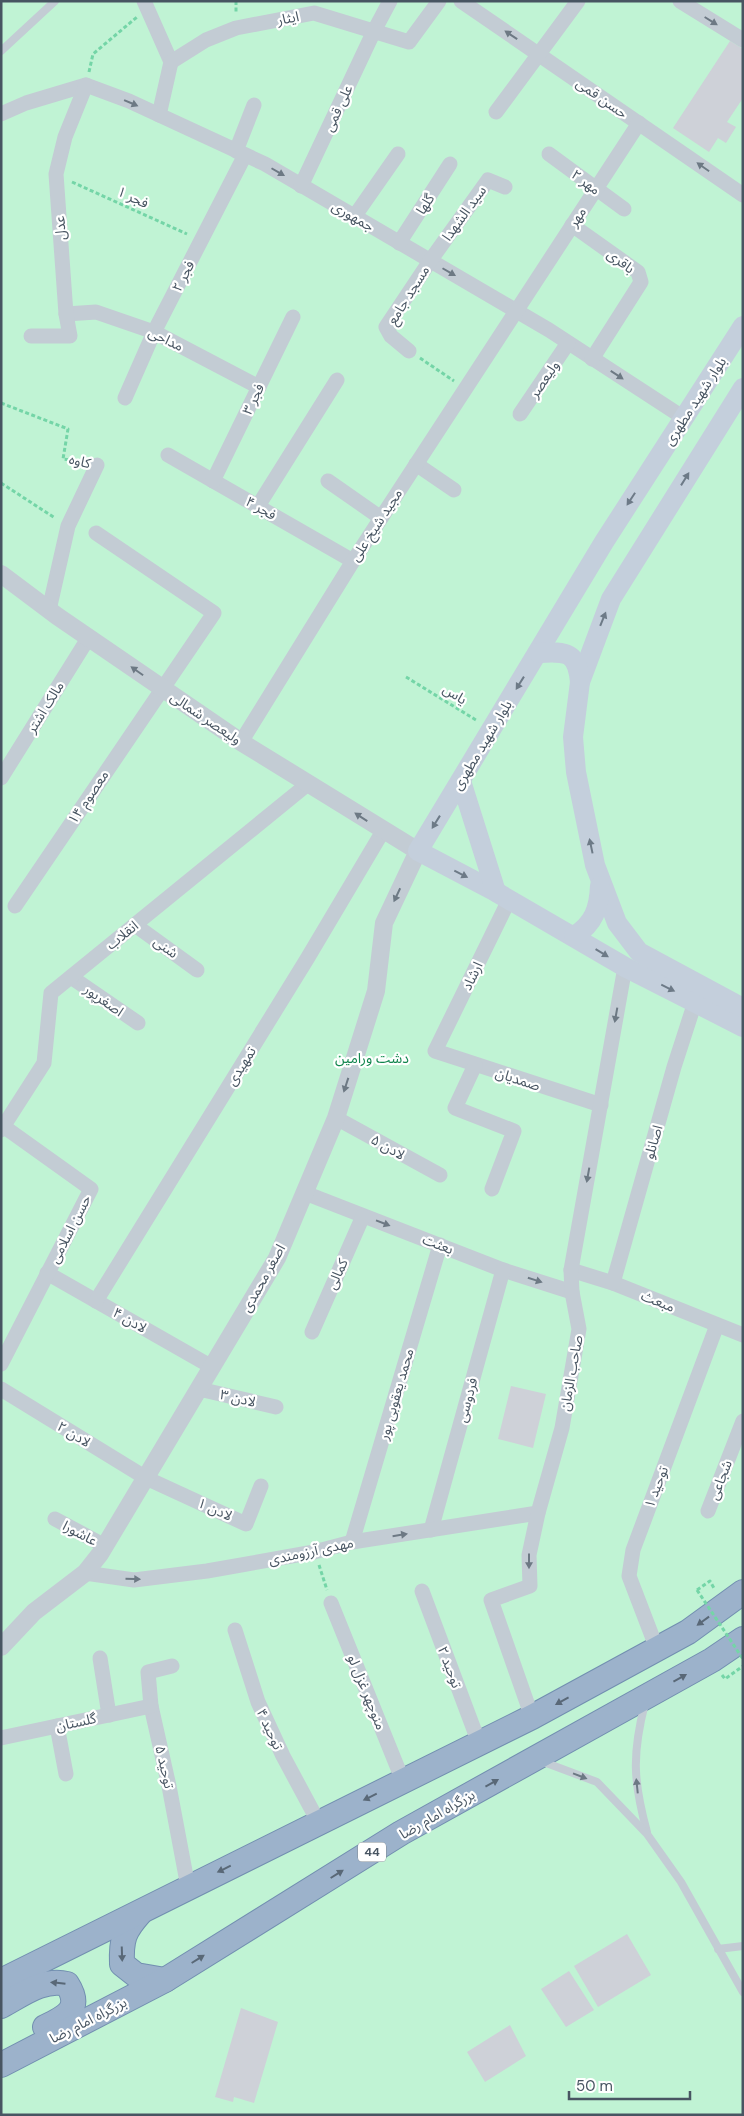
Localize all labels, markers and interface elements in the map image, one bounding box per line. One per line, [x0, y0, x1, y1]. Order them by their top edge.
street label: ایثار [275, 7, 300, 29]
one-way arrow [705, 16, 718, 25]
one-way arrow [504, 30, 518, 40]
street label: حسن قمی [573, 74, 631, 122]
street label: علی قمی [319, 82, 357, 134]
one-way arrow [124, 99, 138, 107]
one-way arrow [696, 162, 709, 172]
street label: مهر ۲ [568, 165, 604, 199]
one-way arrow [272, 167, 285, 176]
street label: فجر ۱ [114, 182, 152, 212]
street label: سید الشهدا [438, 182, 490, 244]
street label: گلها [412, 190, 438, 218]
street label: جمهوری [329, 197, 377, 235]
street label: مهر [563, 204, 590, 231]
street label: عدل [50, 215, 70, 241]
street label: باقری [603, 245, 639, 277]
street label: فجر ۲ [168, 257, 198, 295]
street label: مسجد جامع [383, 262, 435, 329]
one-way arrow [442, 267, 455, 276]
street label: مداحی [146, 323, 186, 355]
street label: بلوار شهید مطهری [660, 353, 730, 449]
street label: ولیعصر [524, 357, 563, 402]
one-way arrow [610, 370, 624, 379]
street label: فجر ۳ [238, 380, 268, 418]
street label: کاوه [67, 450, 93, 472]
one-way arrow [680, 473, 689, 486]
street label: مجید شیخ علی [346, 485, 408, 566]
street label: فجر ۴ [242, 492, 280, 524]
one-way arrow [627, 493, 636, 506]
one-way arrow [599, 612, 607, 626]
one-way arrow [130, 666, 144, 676]
one-way arrow [515, 676, 524, 690]
street label: مالک اشتر [22, 678, 68, 737]
street label: یاس [440, 680, 470, 708]
street label: ولیعصر شمالی [167, 688, 245, 748]
street label: بلوار شهید مطهری [448, 697, 516, 793]
street label: ۱۴ معصوم [63, 767, 114, 828]
one-way arrow [354, 812, 368, 822]
one-way arrow [431, 816, 440, 829]
one-way arrow [586, 837, 594, 853]
one-way arrow [454, 870, 468, 878]
one-way arrow [393, 888, 401, 902]
street label: انقلاب [102, 917, 142, 953]
street label: شنی [150, 932, 182, 962]
one-way arrow [596, 949, 609, 958]
street label: ارشاد [457, 959, 487, 993]
street label: اصغرپور [79, 979, 127, 1021]
one-way arrow [661, 985, 675, 993]
one-way arrow [612, 1007, 620, 1023]
street label: تمهیدی [222, 1043, 260, 1089]
park label: دشت ورامین [335, 1049, 409, 1067]
street label: صمدیان [493, 1063, 543, 1095]
one-way arrow [342, 1078, 350, 1093]
street label: اصانلو [640, 1123, 666, 1161]
street label: لادن ۵ [368, 1130, 408, 1164]
one-way arrow [584, 1167, 592, 1183]
street label: حسن اسلامی [45, 1192, 95, 1266]
one-way arrow [376, 1219, 391, 1227]
street label: بعثت [420, 1230, 456, 1258]
street label: اصغر محمدی [237, 1241, 289, 1315]
street label: کمالی [322, 1256, 352, 1292]
one-way arrow [528, 1277, 543, 1284]
street label: مبعث [639, 1286, 677, 1316]
street label: لادن ۴ [110, 1303, 150, 1337]
street label: صاحب الزمان [555, 1333, 587, 1412]
street label: محمد یعقوبی پور [374, 1346, 419, 1443]
street label: فردوسی [452, 1376, 482, 1424]
street label: لادن ۳ [218, 1385, 258, 1411]
street label: لادن ۲ [54, 1417, 94, 1451]
street label: شجاعی [704, 1457, 736, 1503]
street label: توحید ۱ [640, 1463, 672, 1511]
street label: لادن ۱ [195, 1493, 235, 1525]
street label: عاشورا [60, 1516, 100, 1550]
one-way arrow [393, 1530, 409, 1538]
street label: مهدی آرزومندی [267, 1533, 355, 1569]
one-way arrow [525, 1554, 533, 1570]
one-way arrow [125, 1575, 141, 1583]
one-way arrow [697, 1615, 710, 1626]
street label: توحید ۲ [434, 1643, 466, 1691]
street label: منوچهر غزل لو [343, 1652, 390, 1733]
one-way arrow [672, 1674, 687, 1682]
one-way arrow [555, 1697, 569, 1705]
street label: توحید ۴ [253, 1706, 287, 1752]
street label: گلستان [54, 1709, 98, 1735]
street label: توحید ۵ [151, 1744, 179, 1790]
one-way arrow [573, 1772, 588, 1780]
one-way arrow [485, 1778, 498, 1787]
one-way arrow [633, 1778, 641, 1794]
street label: بزرگراه امام رضا [396, 1785, 479, 1845]
one-way arrow [363, 1793, 377, 1801]
road number: 44 [358, 1842, 386, 1861]
one-way arrow [217, 1865, 231, 1873]
one-way arrow [330, 1869, 343, 1878]
one-way arrow [118, 1946, 126, 1962]
one-way arrow [192, 1955, 205, 1964]
one-way arrow [49, 1979, 65, 1987]
street label: بزرگراه امام رضا [46, 1993, 131, 2049]
scale bar [569, 2068, 690, 2100]
text: 50 m [576, 2076, 613, 2096]

